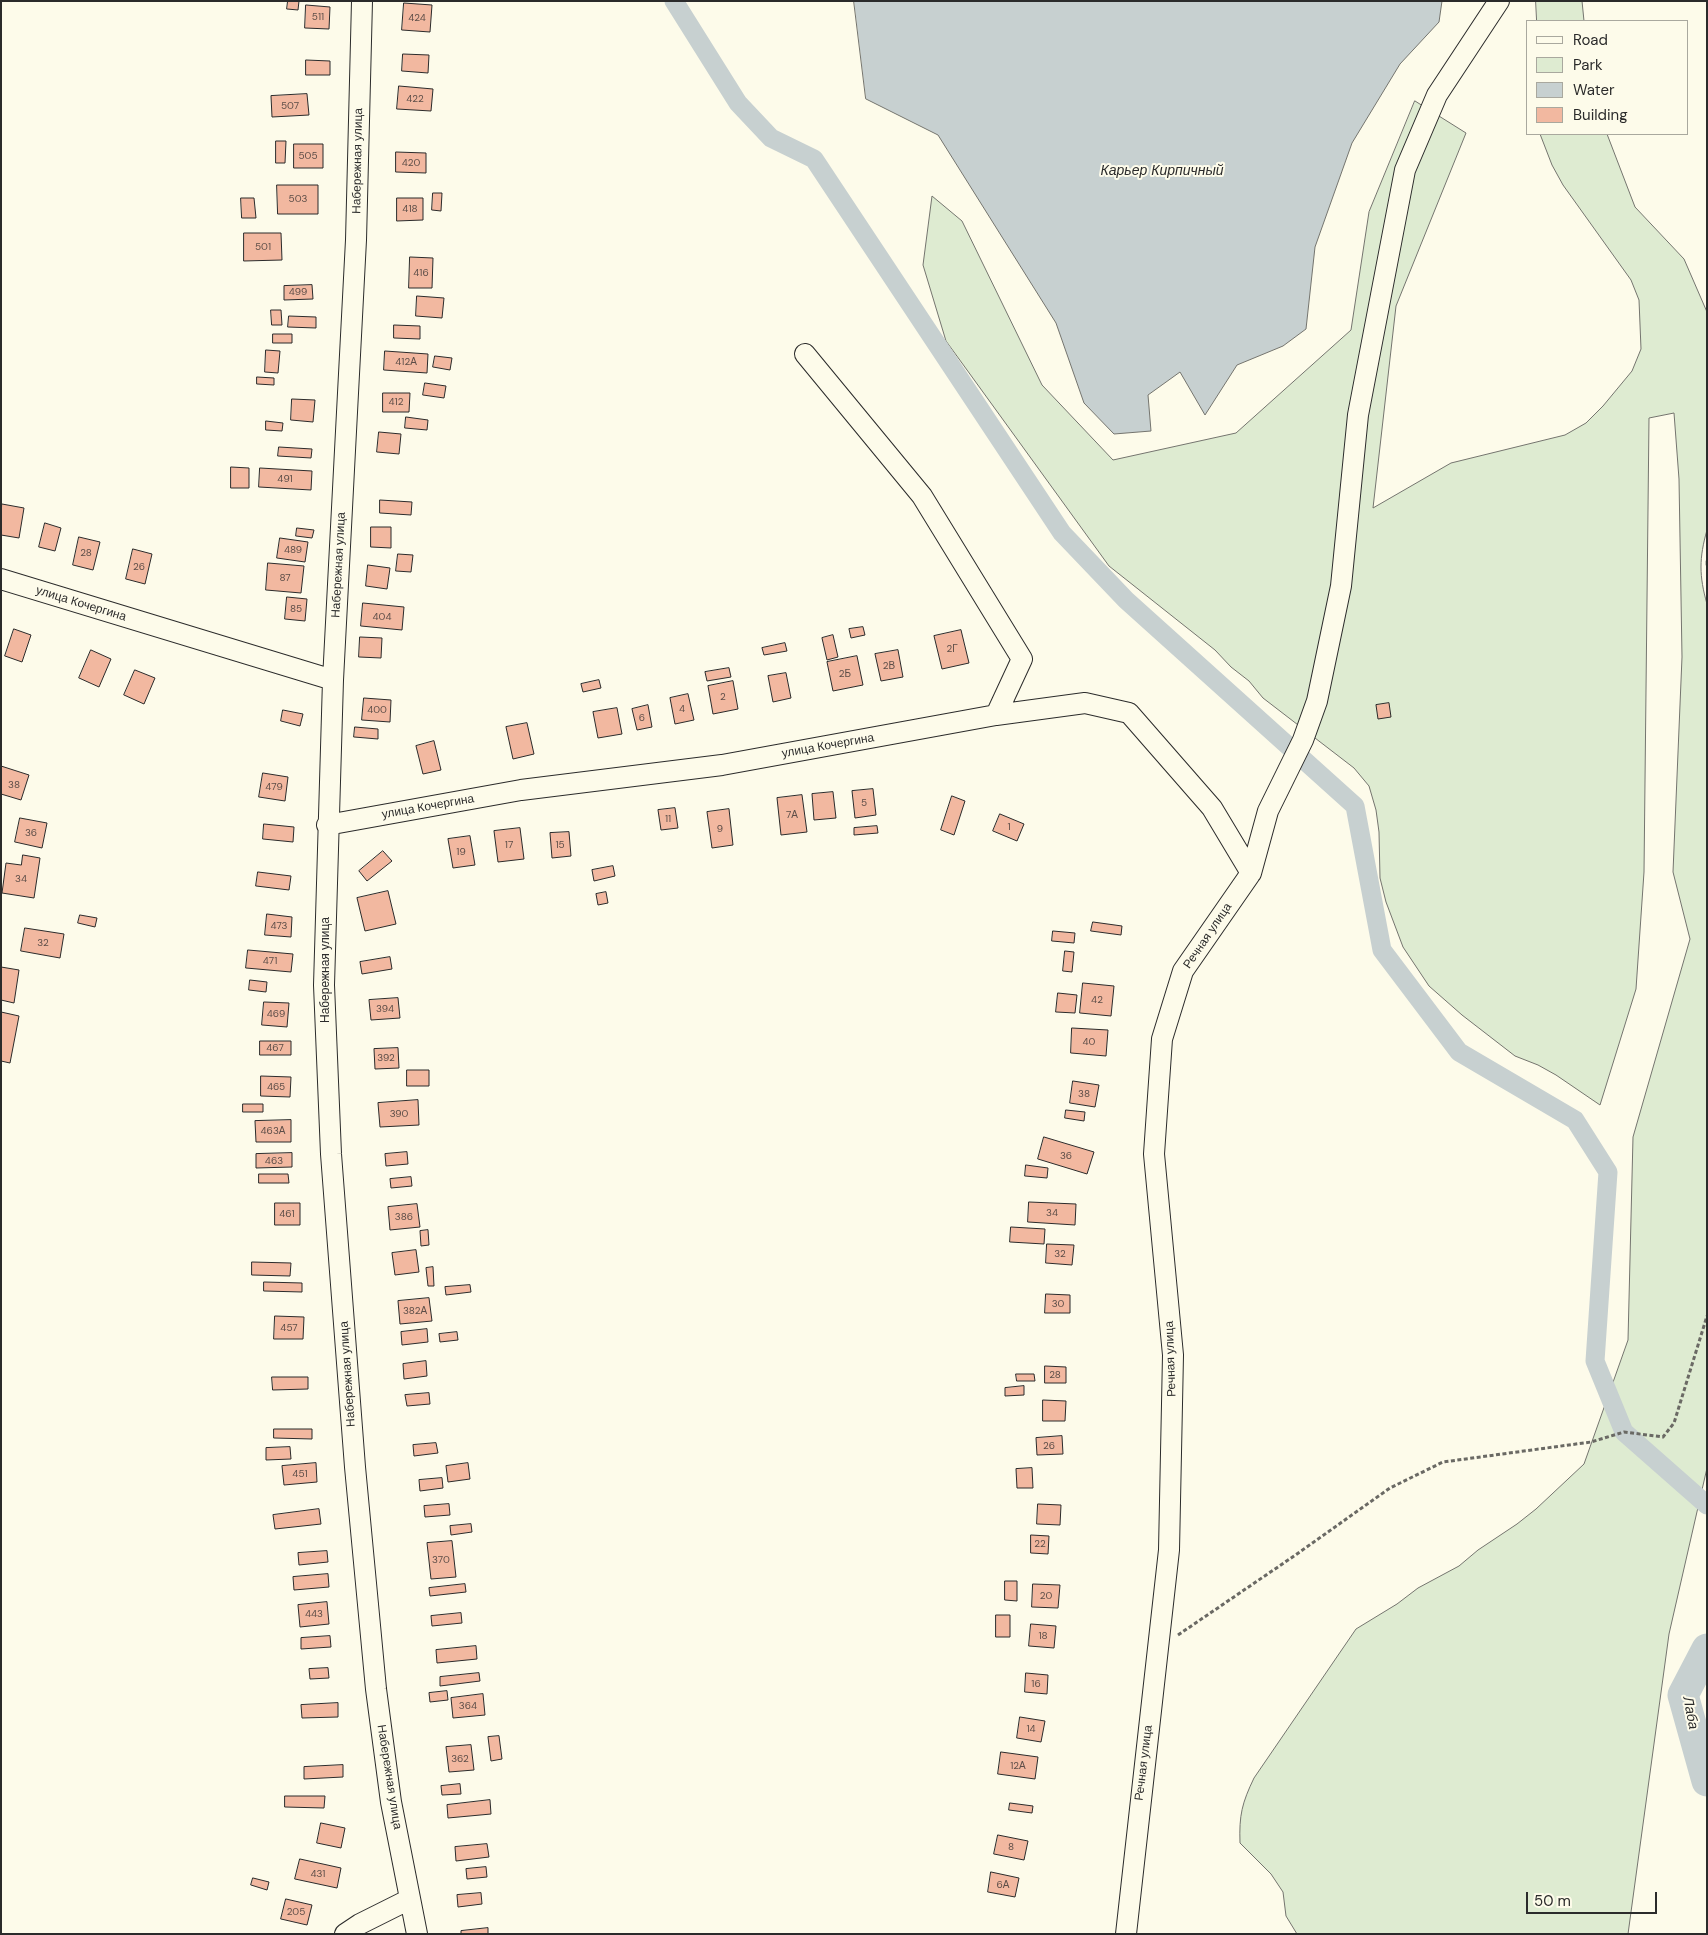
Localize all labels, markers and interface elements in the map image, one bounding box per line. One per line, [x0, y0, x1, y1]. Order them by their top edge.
house number: 511 [312, 11, 324, 23]
house number: 424 [408, 12, 426, 24]
legend [1526, 20, 1688, 135]
text: Road [1573, 30, 1608, 50]
text: Park [1573, 55, 1603, 75]
text: Water [1573, 80, 1614, 100]
house number: 422 [406, 93, 424, 105]
house number: 507 [281, 100, 299, 112]
text: Building [1573, 105, 1628, 125]
street label: Набережная улица [350, 108, 366, 214]
house number: 505 [298, 150, 318, 162]
house number: 420 [402, 157, 420, 169]
water label: Карьер Кирпичный [1100, 163, 1224, 179]
house number: 503 [289, 193, 307, 205]
house number: 418 [402, 203, 418, 215]
house number: 501 [255, 241, 271, 253]
house number: 416 [413, 267, 429, 279]
house number: 499 [289, 286, 307, 298]
house number: 412А [395, 356, 417, 368]
house number: 412 [389, 396, 403, 408]
house number: 491 [277, 473, 293, 485]
street label: Набережная улица [329, 512, 349, 618]
house number: 489 [284, 544, 302, 556]
house number: 28 [80, 547, 92, 559]
house number: 26 [133, 561, 145, 573]
house number: 87 [279, 572, 291, 584]
street label: улица Кочергина [34, 583, 128, 625]
house number: 85 [290, 603, 302, 615]
house number: 404 [373, 611, 391, 623]
house number: 2Г [946, 643, 958, 655]
house number: 2В [883, 660, 895, 672]
house number: 2Б [839, 668, 851, 680]
house number: 2 [720, 691, 726, 703]
house number: 4 [679, 703, 685, 715]
house number: 400 [367, 704, 387, 716]
house number: 6 [639, 712, 645, 724]
street label: улица Кочергина [781, 731, 875, 761]
house number: 38 [8, 779, 20, 791]
house number: 479 [265, 781, 283, 793]
street label: улица Кочергина [381, 792, 475, 822]
house number: 5 [861, 797, 867, 809]
house number: 7А [786, 809, 798, 821]
house number: 11 [665, 813, 671, 825]
house number: 1 [1007, 821, 1011, 833]
house number: 9 [717, 823, 723, 835]
house number: 36 [25, 827, 37, 839]
house number: 17 [505, 839, 513, 851]
house number: 15 [555, 839, 565, 851]
house number: 19 [456, 846, 466, 858]
house number: 34 [15, 873, 27, 885]
street label: Речная улица [1181, 900, 1235, 972]
street label: Набережная улица [319, 917, 333, 1023]
house number: 473 [270, 920, 288, 932]
house number: 32 [37, 937, 49, 949]
house number: 471 [263, 955, 277, 967]
house number: 42 [1091, 994, 1103, 1006]
house number: 394 [376, 1003, 394, 1015]
house number: 469 [267, 1008, 285, 1020]
house number: 40 [1083, 1036, 1095, 1048]
house number: 467 [266, 1042, 284, 1054]
house number: 392 [377, 1052, 395, 1064]
house number: 465 [267, 1081, 285, 1093]
house number: 38 [1078, 1088, 1090, 1100]
house number: 390 [390, 1108, 408, 1120]
house number: 463А [261, 1125, 285, 1137]
house number: 36 [1060, 1150, 1072, 1162]
house number: 463 [265, 1155, 283, 1167]
house number: 34 [1046, 1207, 1058, 1219]
house number: 461 [279, 1208, 295, 1220]
house number: 386 [395, 1211, 413, 1223]
house number: 32 [1054, 1248, 1066, 1260]
house number: 30 [1052, 1298, 1064, 1310]
house number: 382А [403, 1305, 427, 1317]
street label: Набережная улица [337, 1321, 359, 1427]
street label: Речная улица [1162, 1321, 1180, 1397]
house number: 457 [280, 1322, 298, 1334]
house number: 28 [1049, 1369, 1061, 1381]
house number: 26 [1043, 1440, 1055, 1452]
house number: 451 [292, 1468, 308, 1480]
house number: 22 [1034, 1538, 1046, 1550]
house number: 370 [432, 1554, 450, 1566]
house number: 20 [1040, 1590, 1052, 1602]
house number: 443 [305, 1608, 323, 1620]
house number: 18 [1038, 1630, 1048, 1642]
house number: 16 [1031, 1678, 1041, 1690]
water label: Лаба [1679, 1695, 1701, 1731]
house number: 364 [459, 1700, 477, 1712]
house number: 14 [1026, 1723, 1036, 1735]
street label: Набережная улица [374, 1724, 404, 1830]
street label: Речная улица [1132, 1724, 1156, 1802]
house number: 362 [451, 1753, 469, 1765]
house number: 12А [1010, 1760, 1026, 1772]
house number: 8 [1008, 1841, 1014, 1853]
house number: 431 [311, 1868, 325, 1880]
house number: 6А [997, 1879, 1009, 1891]
scale bar [1528, 1882, 1659, 1914]
text: 50 m [1534, 1891, 1571, 1911]
house number: 205 [287, 1906, 305, 1918]

